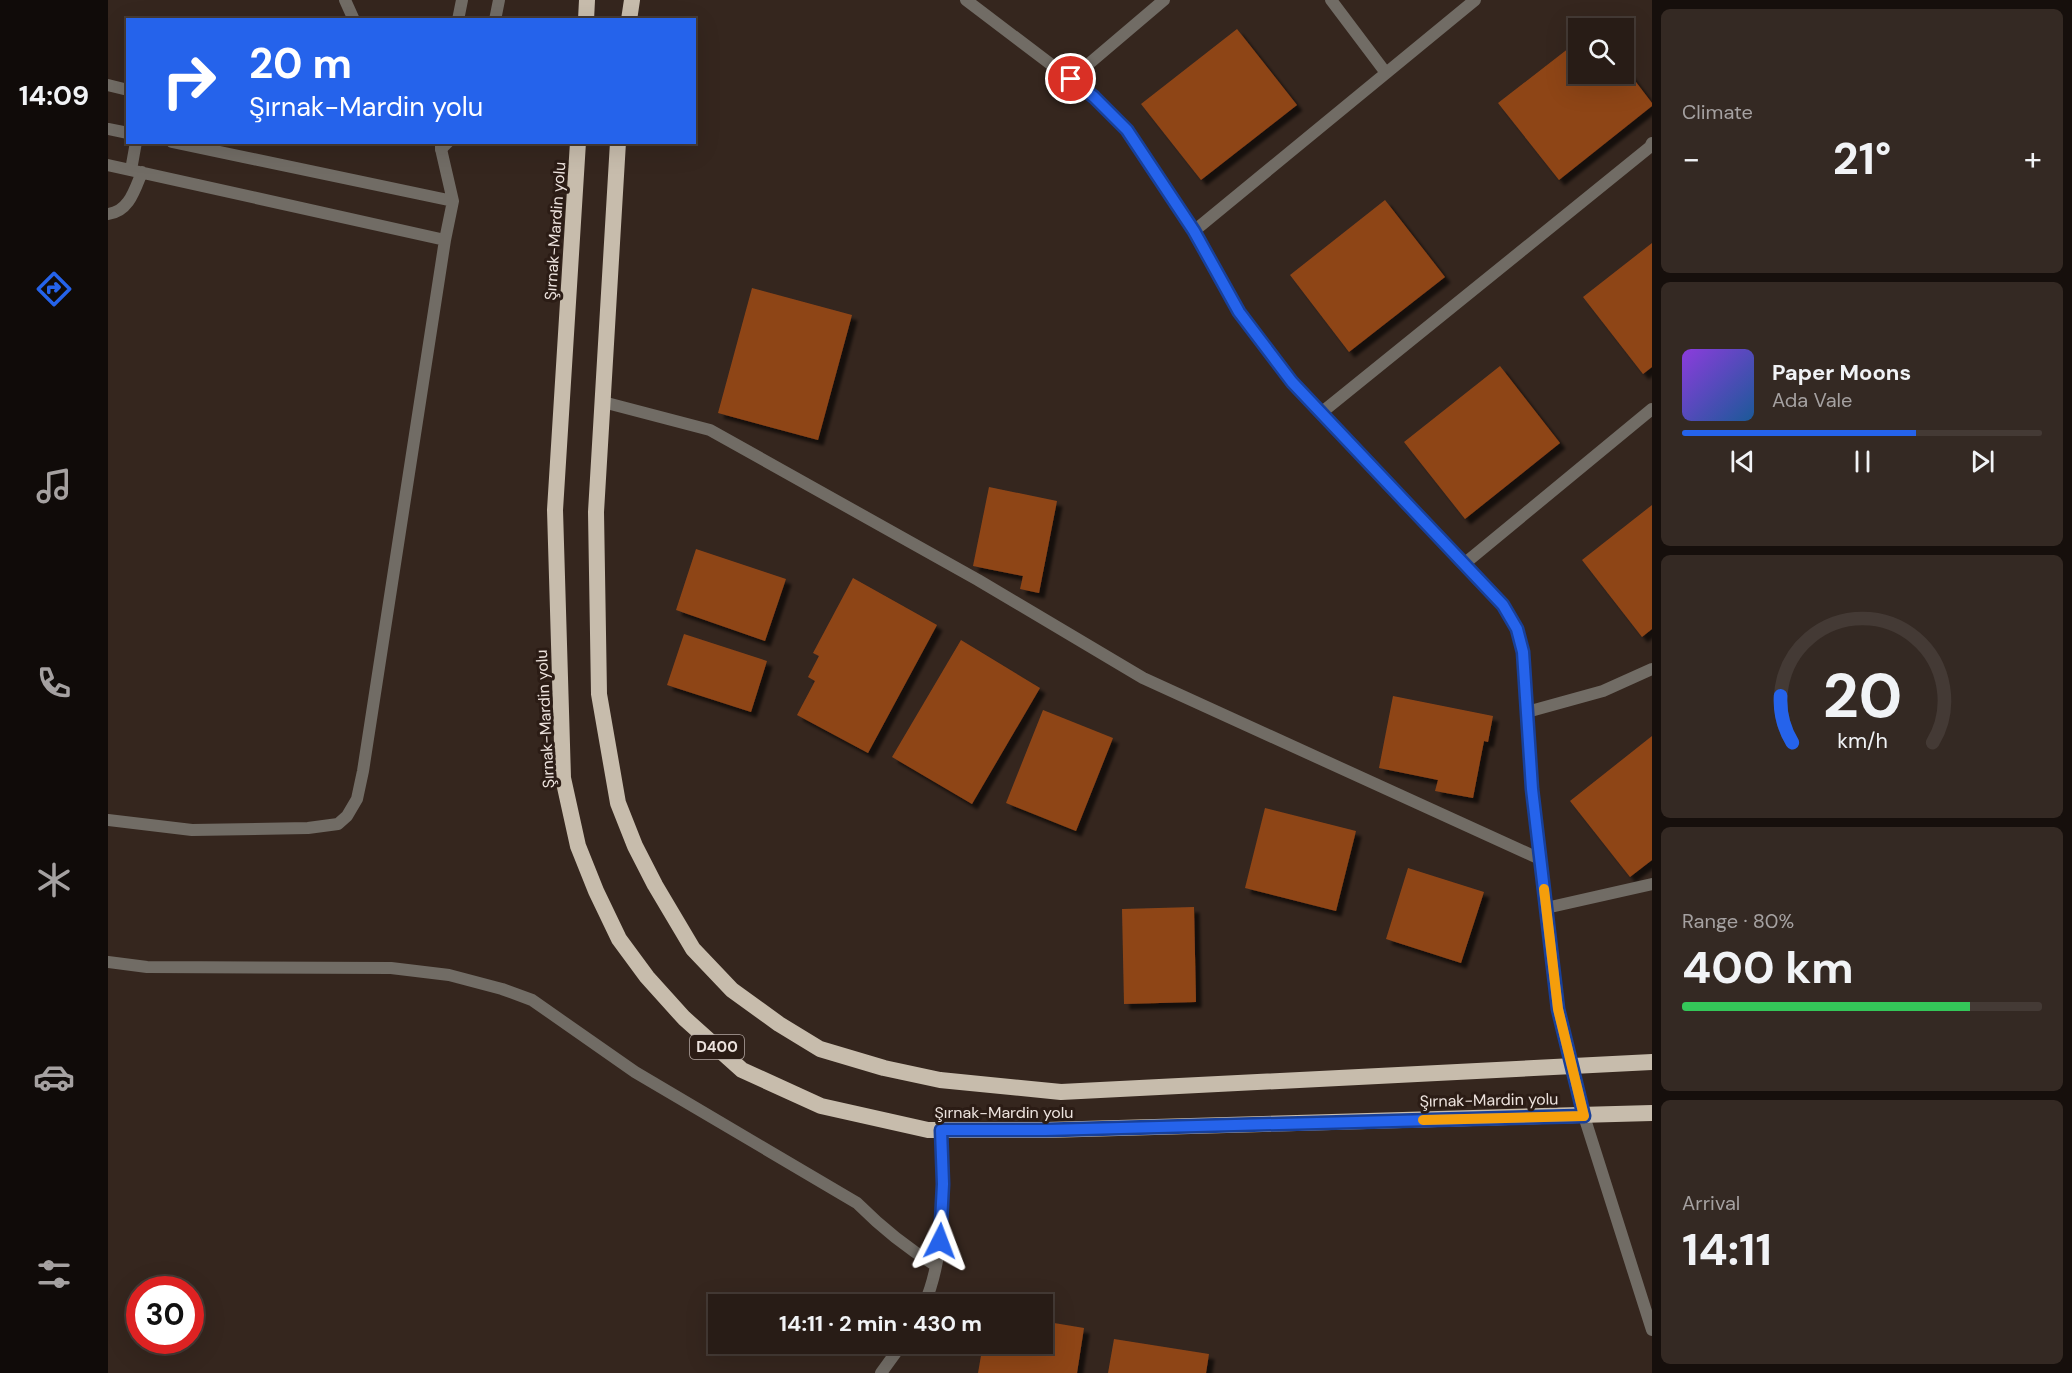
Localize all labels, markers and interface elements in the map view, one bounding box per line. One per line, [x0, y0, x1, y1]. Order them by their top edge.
map controls [1568, 18, 1634, 84]
button: search [1568, 18, 1634, 84]
text: 20 m [249, 36, 352, 91]
icon: right [150, 42, 228, 120]
pin [1045, 53, 1096, 104]
icon: arrive [1054, 62, 1087, 95]
text: 14:09 [19, 78, 89, 113]
text: Şırnak-Mardin yolu [249, 89, 483, 124]
text: Climate [1682, 99, 1753, 125]
text: 21° [1833, 129, 1891, 188]
text: − [1682, 137, 1700, 180]
text: + [2024, 137, 2042, 180]
street label: Şırnak-Mardin yolu [540, 161, 570, 301]
icon: directions [33, 268, 75, 310]
text: Paper Moons [1772, 358, 1911, 387]
text: Ada Vale [1772, 387, 1852, 413]
icon: previous [1726, 445, 1759, 478]
icon: pause [1846, 445, 1879, 478]
icon: next [1966, 445, 1999, 478]
icon: music [33, 465, 75, 507]
street label: Şırnak-Mardin yolu [531, 649, 559, 789]
text: 20 [1822, 656, 1902, 737]
icon: phone [33, 662, 75, 704]
text: km/h [1837, 728, 1887, 756]
icon: climate [33, 859, 75, 901]
text: Range · 80% [1682, 908, 1794, 934]
text: 400 km [1682, 938, 1854, 997]
road number: D400 [690, 1035, 744, 1059]
icon: car [33, 1056, 75, 1098]
street label: Şırnak-Mardin yolu [1419, 1088, 1559, 1112]
street label: Şırnak-Mardin yolu [935, 1102, 1073, 1123]
text: Arrival [1682, 1190, 1740, 1216]
position arrow [908, 1209, 972, 1273]
text: 14:11 [1682, 1220, 1772, 1279]
icon: filters [33, 1253, 75, 1295]
speed limit sign: 30 [126, 1276, 204, 1354]
text: 14:11 · 2 min · 430 m [779, 1309, 982, 1338]

